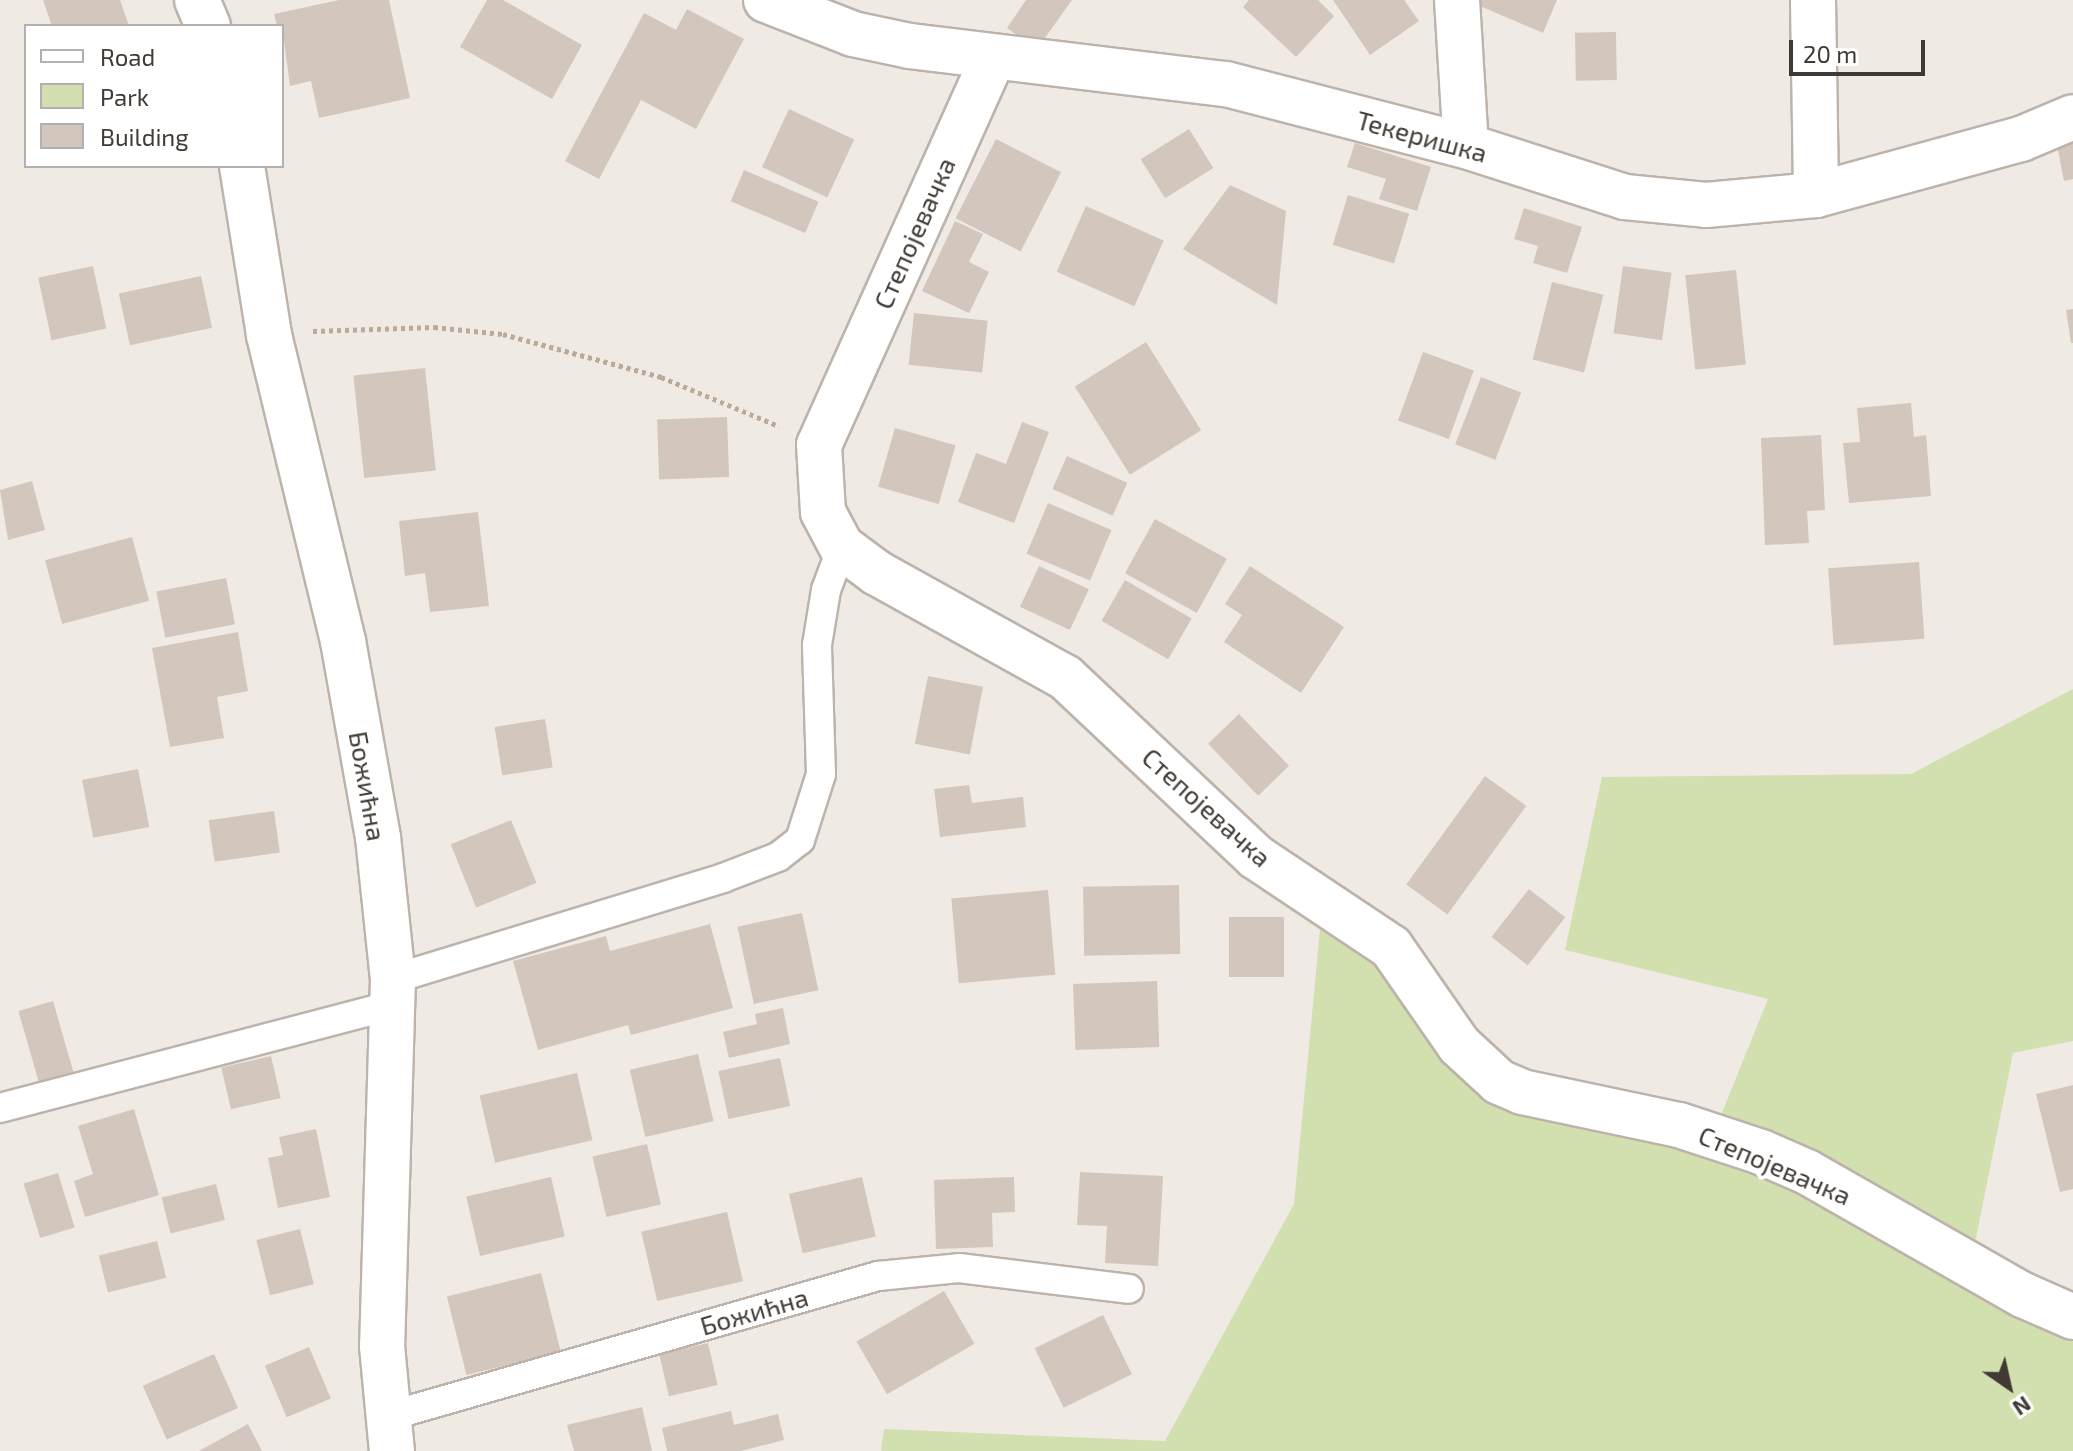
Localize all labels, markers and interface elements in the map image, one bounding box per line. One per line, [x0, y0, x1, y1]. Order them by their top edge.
legend [24, 24, 284, 168]
scale bar [1793, 24, 1929, 74]
text: 20 m [1803, 39, 1857, 68]
text: Road [100, 42, 155, 71]
text: Park [100, 82, 149, 111]
street label: Текеришка [1353, 104, 1491, 168]
text: Building [100, 122, 189, 151]
street label: Степојевачка [867, 152, 961, 314]
street label: Божићна [343, 729, 393, 843]
street label: Степојевачка [1136, 741, 1278, 873]
street label: Степојевачка [1694, 1119, 1856, 1211]
street label: Божићна [696, 1281, 812, 1341]
north arrow [1969, 1347, 2049, 1427]
text: N [2009, 1392, 2036, 1422]

